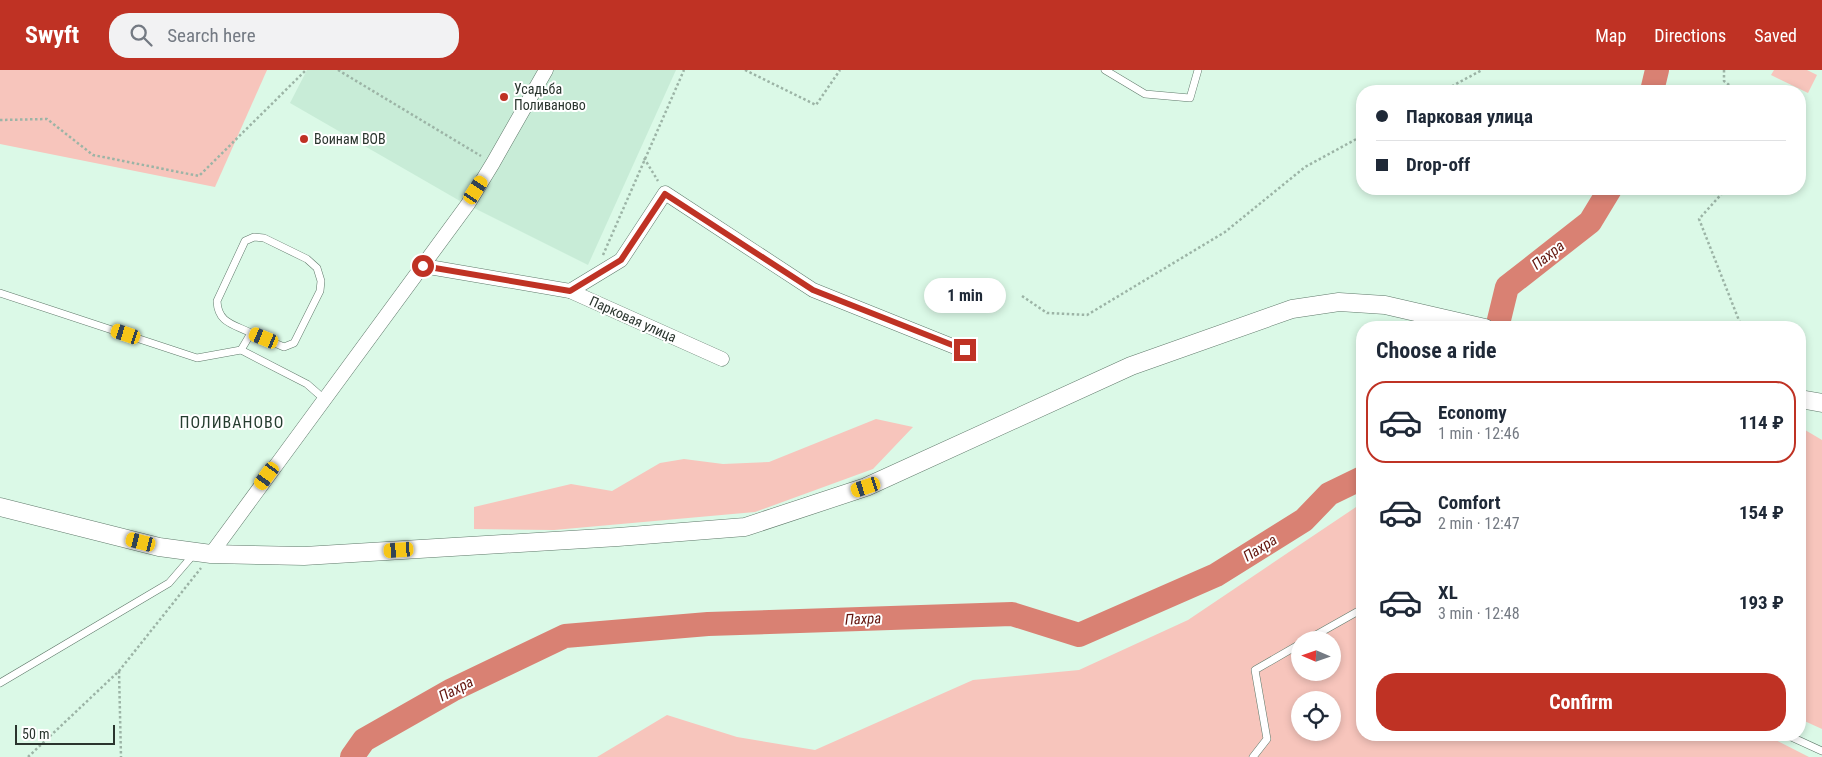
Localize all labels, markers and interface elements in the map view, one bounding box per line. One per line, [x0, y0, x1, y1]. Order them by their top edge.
search box [109, 13, 459, 58]
text: Swyft [25, 21, 79, 49]
icon: search [127, 21, 155, 49]
text: Search here [167, 24, 256, 47]
text: Map [1595, 25, 1626, 46]
text: Directions [1654, 25, 1726, 46]
text: Saved [1754, 25, 1797, 46]
place label: Усадьба Поливаново [514, 81, 586, 113]
marker: Усадьба Поливаново [498, 91, 510, 103]
text: Парковая улица [1406, 105, 1533, 128]
place label: Воинам ВОВ [314, 131, 386, 147]
marker: Воинам ВОВ [298, 133, 310, 145]
text: Drop-off [1406, 153, 1470, 176]
car [461, 173, 490, 207]
water label: Пахра [1528, 237, 1568, 273]
route start [412, 255, 434, 277]
callout: 1 min [924, 278, 1006, 312]
text: 1 min [947, 286, 983, 305]
street label: Парковая улица [587, 293, 679, 345]
car [109, 322, 142, 346]
car [247, 325, 280, 351]
text: Choose a ride [1376, 338, 1497, 363]
route end [954, 339, 976, 361]
icon: car [1378, 400, 1423, 445]
text: Economy [1438, 401, 1507, 424]
text: 114 ₽ [1739, 411, 1784, 434]
district label: ПОЛИВАНОВО [180, 413, 284, 432]
text: 1 min · 12:46 [1438, 424, 1520, 443]
car [252, 459, 281, 493]
car [849, 475, 882, 499]
icon: car [1378, 490, 1423, 535]
text: Comfort [1438, 491, 1501, 514]
text: 154 ₽ [1739, 501, 1784, 524]
text: 2 min · 12:47 [1438, 514, 1520, 533]
car [124, 531, 157, 553]
water label: Пахра [1240, 531, 1280, 565]
car [383, 541, 414, 559]
icon: car [1378, 580, 1423, 625]
text: XL [1438, 581, 1458, 604]
text: 193 ₽ [1739, 591, 1784, 614]
text: 3 min · 12:48 [1438, 604, 1520, 623]
water label: Пахра [844, 609, 882, 629]
north arrow [1291, 631, 1341, 681]
map controls [1291, 631, 1341, 741]
water label: Пахра [436, 673, 476, 705]
button: Confirm [1376, 673, 1786, 731]
button: locate [1291, 691, 1341, 741]
scale bar [15, 722, 115, 745]
text: 50 m [22, 726, 50, 742]

